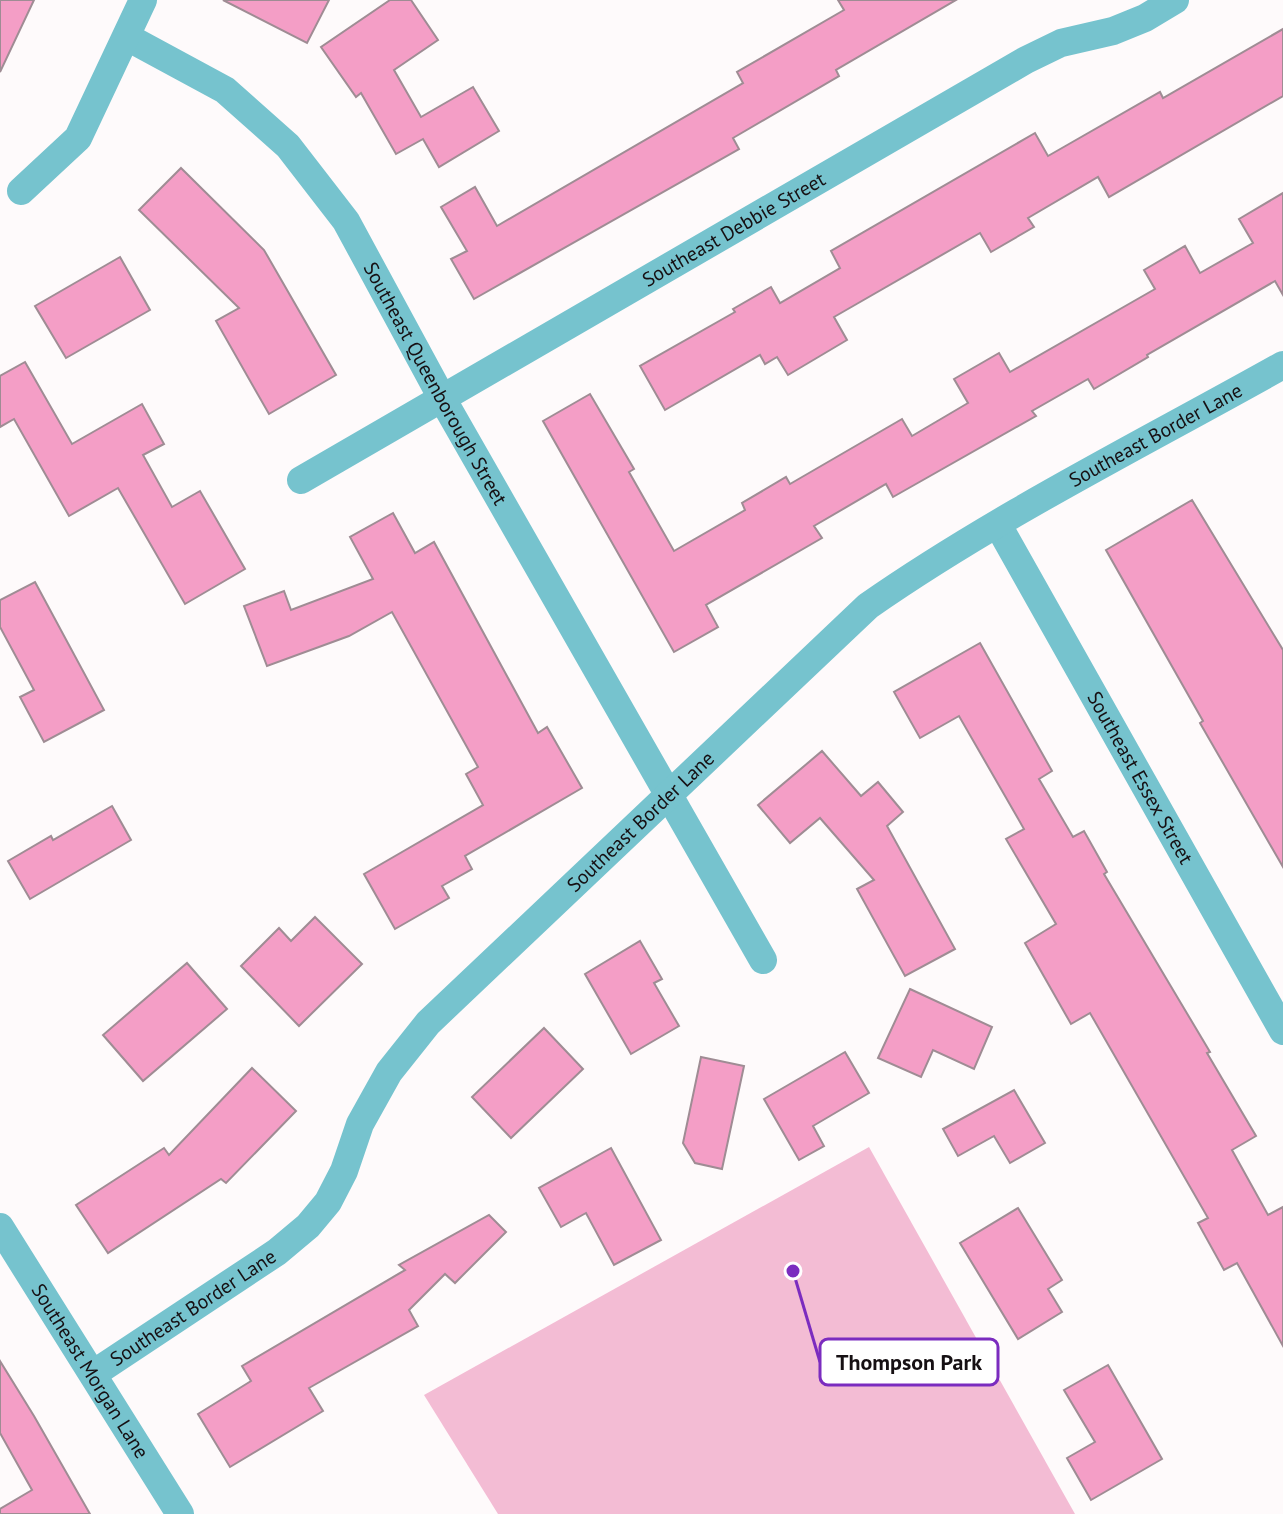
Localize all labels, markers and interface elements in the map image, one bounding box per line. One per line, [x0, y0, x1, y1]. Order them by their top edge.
street label: Southeast Debbie Street [637, 166, 830, 293]
street label: Southeast Queenborough Street [358, 257, 513, 510]
street label: Southeast Border Lane [1064, 377, 1247, 493]
street label: Southeast Essex Street [1081, 687, 1199, 869]
street label: Southeast Border Lane [561, 745, 720, 898]
street label: Southeast Border Lane [105, 1243, 281, 1372]
street label: Southeast Morgan Lane [26, 1279, 155, 1463]
callout: Thompson Park [820, 1339, 998, 1385]
text: Thompson Park [836, 1348, 982, 1376]

